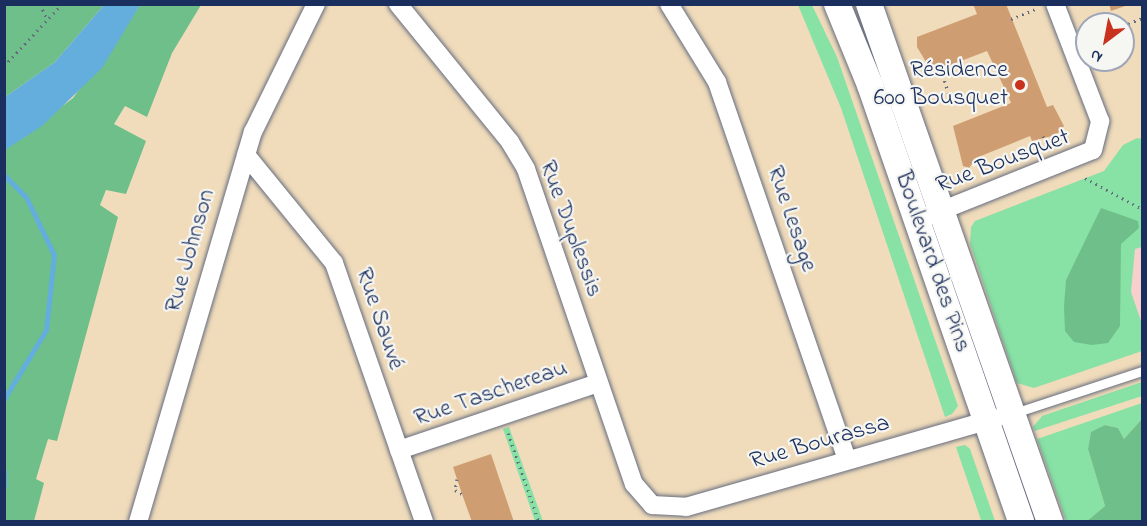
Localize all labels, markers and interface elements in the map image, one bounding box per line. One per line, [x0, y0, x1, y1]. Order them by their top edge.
north arrow [1075, 12, 1135, 72]
text: N [1086, 43, 1107, 69]
place label: Résidence 600 Bousquet [874, 57, 1008, 113]
marker: Résidence 600 Bousquet [1013, 78, 1027, 92]
street label: Rue Bousquet [932, 123, 1074, 201]
street label: Rue Duplessis [532, 157, 608, 301]
street label: Rue Lesage [759, 162, 823, 276]
street label: Boulevard des Pins [888, 168, 976, 356]
street label: Rue Johnson [160, 186, 222, 316]
street label: Rue Sauvé [348, 264, 410, 374]
street label: Rue Taschereau [411, 354, 571, 434]
street label: Rue Bourassa [747, 409, 893, 477]

